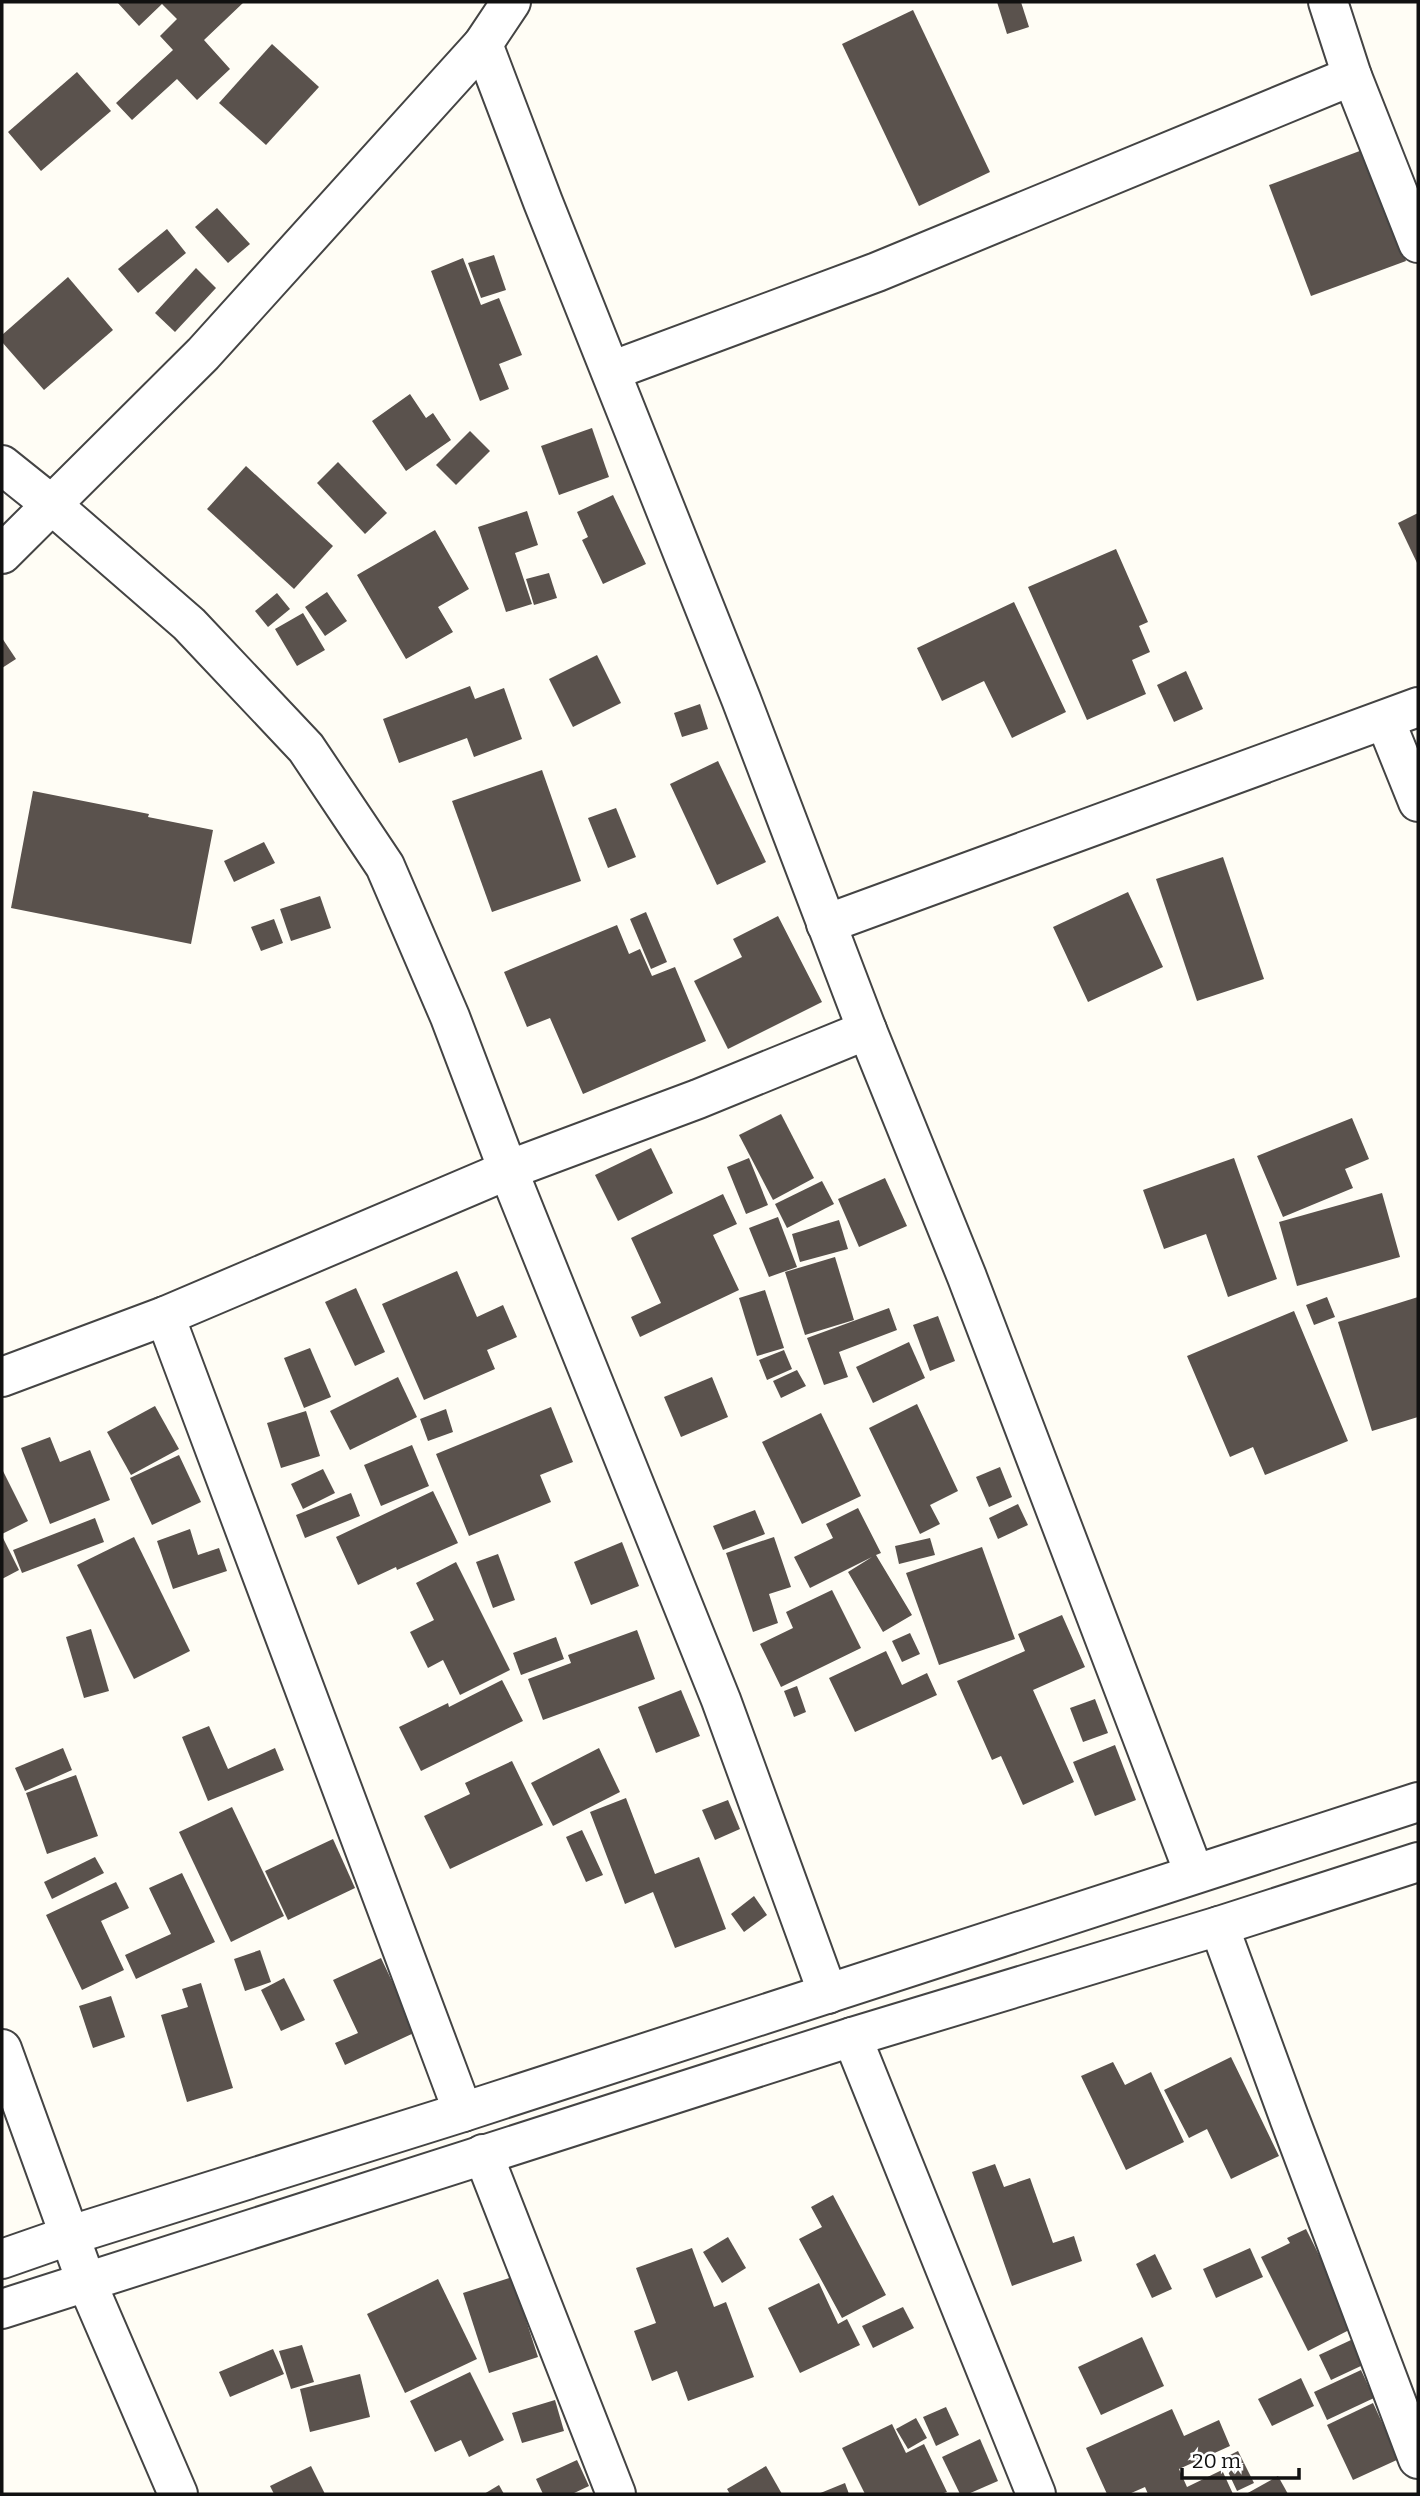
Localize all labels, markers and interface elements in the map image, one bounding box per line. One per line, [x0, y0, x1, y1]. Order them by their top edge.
scale bar [1182, 2436, 1299, 2480]
text: 20 m [1192, 2448, 1241, 2474]

